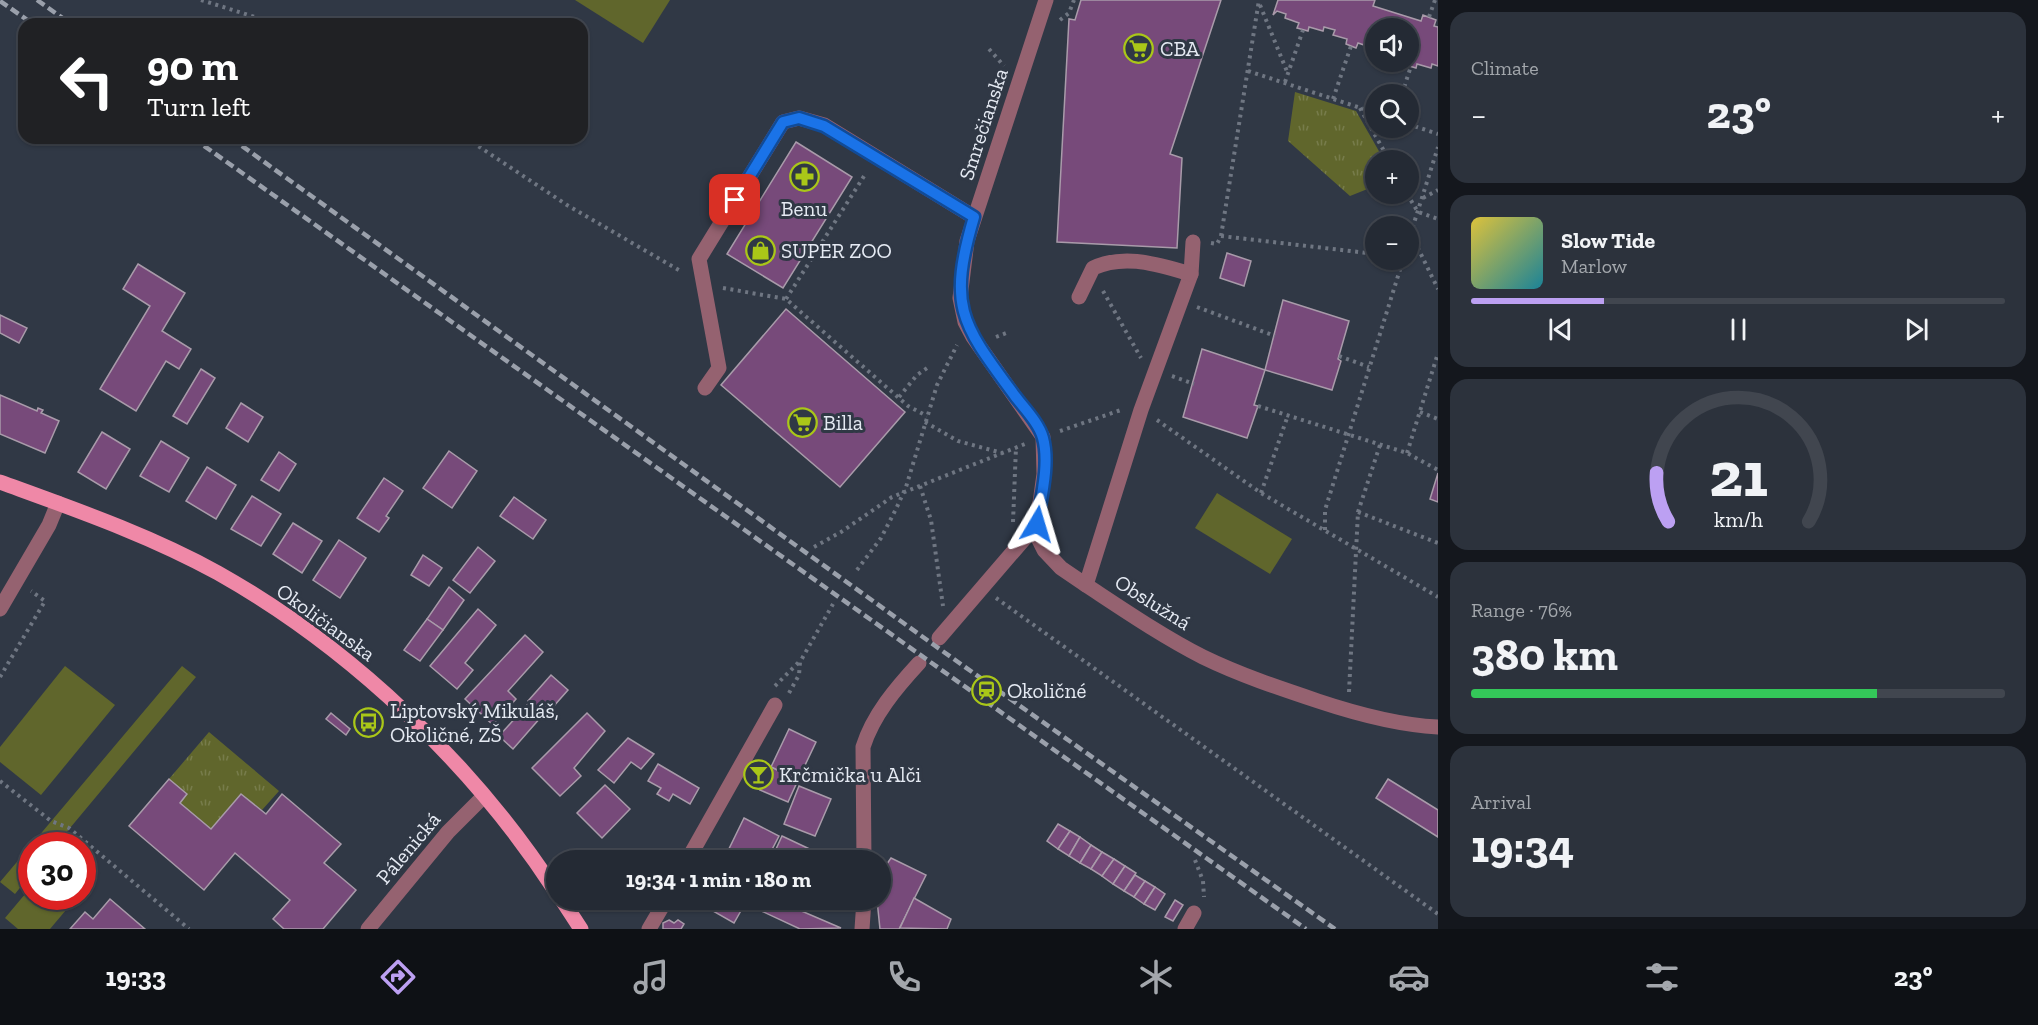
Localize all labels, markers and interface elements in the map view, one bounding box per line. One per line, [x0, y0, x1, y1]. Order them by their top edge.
map controls [1365, 18, 1419, 270]
button: sound [1365, 18, 1419, 72]
supermarket icon: CBA [1123, 32, 1155, 64]
place label: CBA [1160, 36, 1200, 61]
text: 90 m [147, 40, 238, 91]
icon: left [48, 42, 126, 120]
text: Climate [1471, 56, 1539, 80]
street label: Smrečianska [953, 65, 1013, 183]
button: search [1365, 84, 1419, 138]
text: 23° [1707, 86, 1771, 140]
text: Turn left [147, 91, 250, 123]
text: − [1471, 95, 1486, 134]
text: + [1991, 95, 2005, 134]
button: + [1365, 150, 1419, 204]
pharmacy icon: Benu [788, 161, 820, 193]
pin [709, 174, 760, 225]
icon: arrive [718, 183, 751, 216]
place label: Benu [781, 196, 827, 221]
button: − [1365, 216, 1419, 270]
text: Slow Tide [1561, 227, 1655, 254]
shop icon: SUPER ZOO [744, 234, 776, 266]
place label: SUPER ZOO [781, 238, 892, 263]
text: Marlow [1561, 254, 1627, 278]
icon: previous [1544, 313, 1577, 346]
icon: pause [1722, 313, 1755, 346]
icon: next [1900, 313, 1933, 346]
supermarket icon: Billa [786, 406, 818, 438]
place label: Billa [823, 410, 863, 435]
text: 21 [1709, 437, 1767, 512]
position arrow [1005, 492, 1069, 556]
text: km/h [1714, 507, 1762, 532]
street label: Obslužná [1110, 569, 1196, 635]
street label: Okoličianska [272, 578, 380, 666]
text: Range · 76% [1471, 598, 1572, 622]
text: 380 km [1471, 628, 1618, 682]
station icon: Okoličné [970, 674, 1002, 706]
place label: Okoličné [1007, 678, 1087, 703]
place label: Liptovský Mikuláš, Okoličné, ZŠ [390, 698, 559, 747]
bus stop icon: Liptovský Mikuláš, Okoličné, ZŠ [353, 706, 385, 738]
bar icon: Krčmička u Alči [742, 758, 774, 790]
place label: Krčmička u Alči [779, 762, 921, 787]
text: Arrival [1471, 790, 1531, 814]
street label: Pálenická [371, 807, 445, 889]
text: 19:34 [1471, 820, 1574, 874]
speed limit sign: 30 [18, 832, 96, 910]
text: 19:34 · 1 min · 180 m [626, 866, 811, 893]
icon: directions [377, 956, 419, 998]
icon: music [630, 956, 672, 998]
icon: phone [883, 956, 925, 998]
icon: climate [1135, 956, 1177, 998]
icon: car [1388, 956, 1430, 998]
icon: filters [1641, 956, 1683, 998]
text: 19:33 [105, 961, 166, 993]
text: 23° [1894, 961, 1933, 993]

